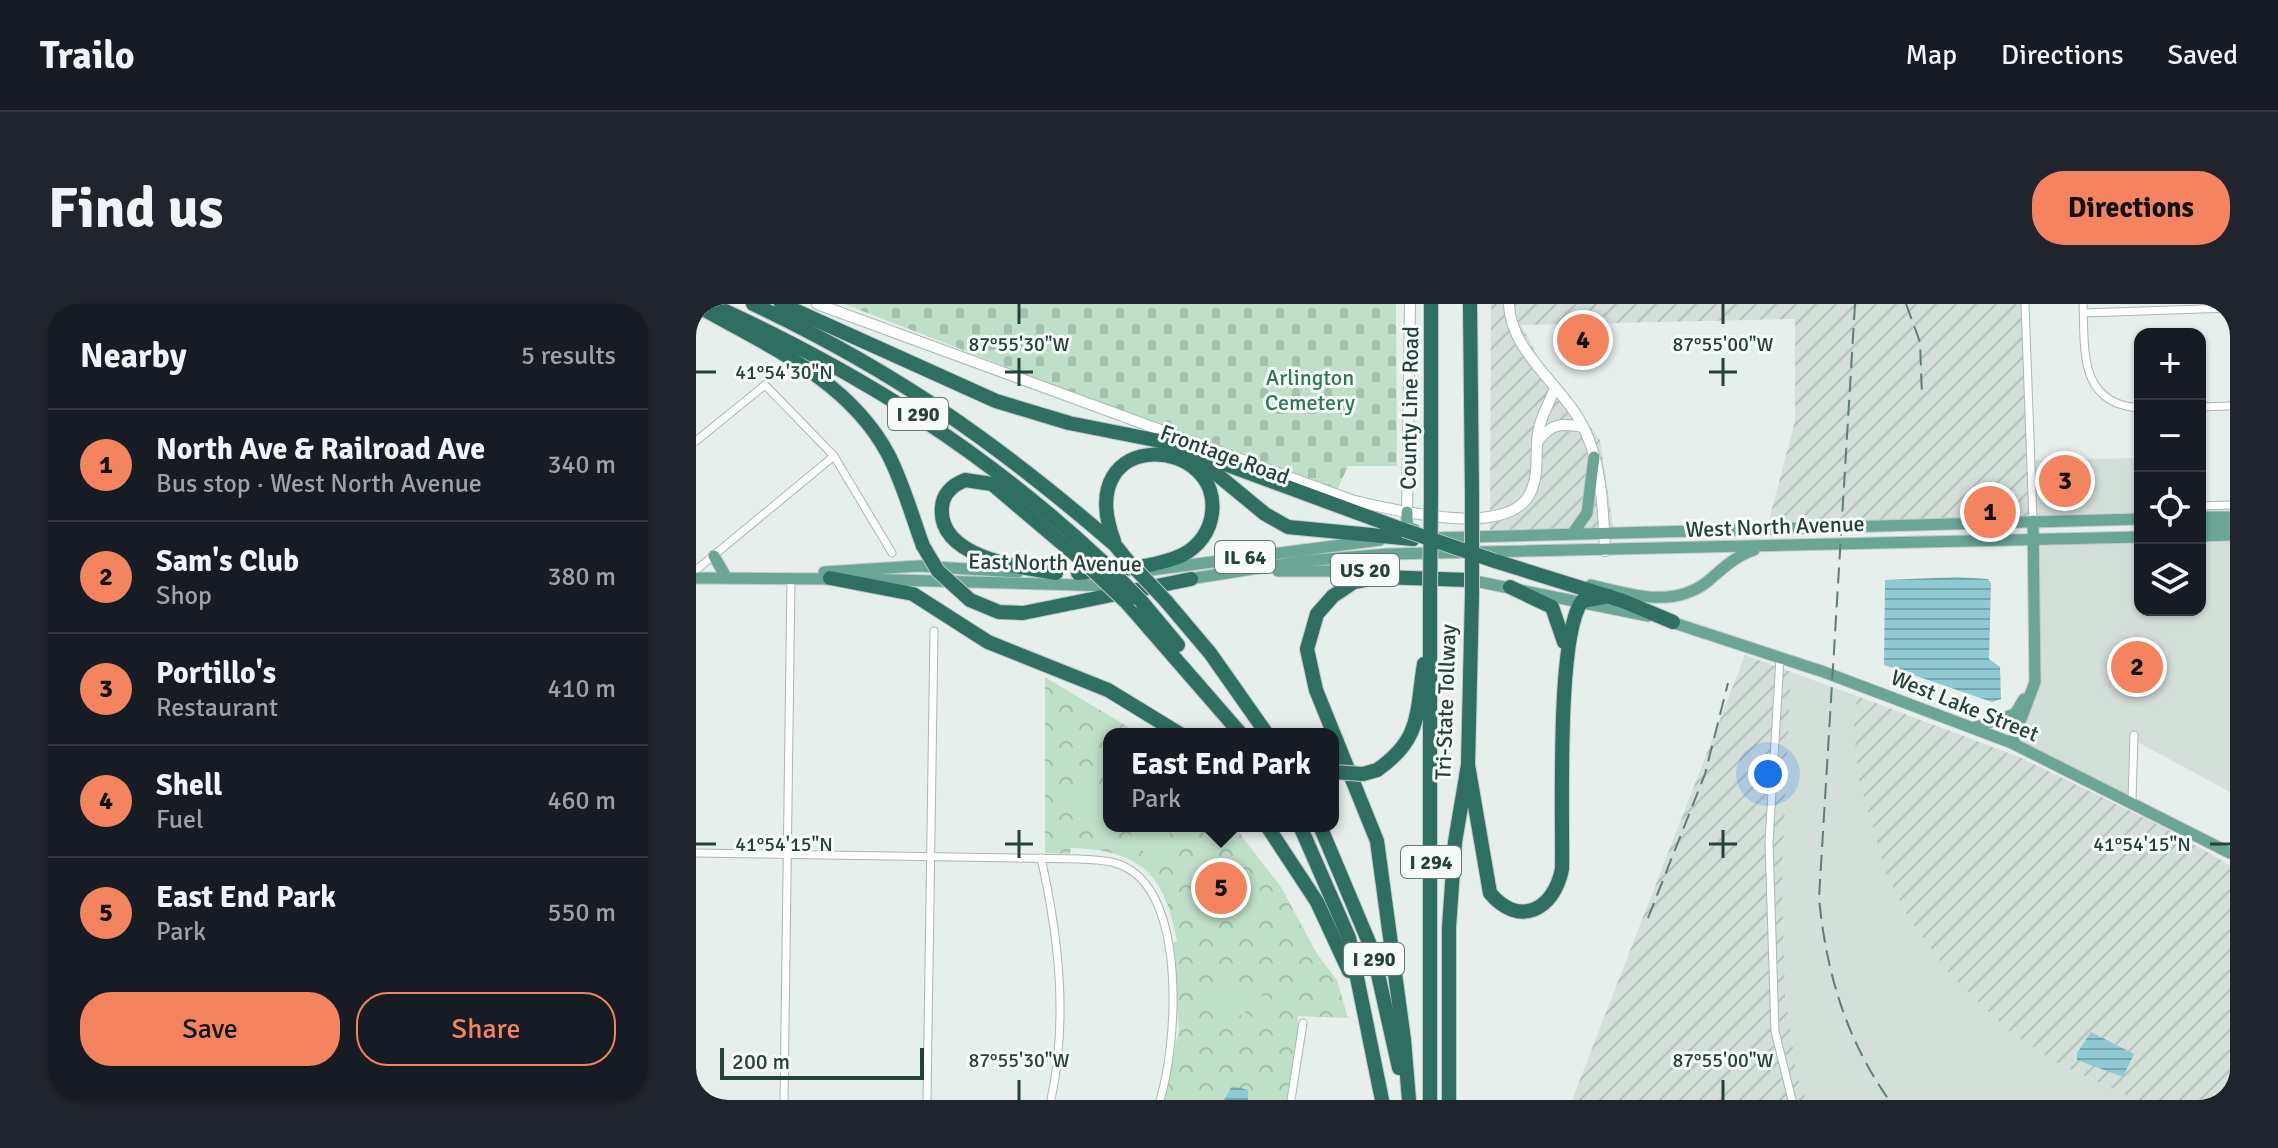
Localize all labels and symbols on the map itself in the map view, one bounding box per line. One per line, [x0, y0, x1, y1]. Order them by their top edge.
pin: 4 [1557, 310, 1609, 370]
street label: County Line Road [1395, 326, 1424, 490]
text: 87°55'30"W [968, 332, 1070, 357]
text: 87°55'00"W [1672, 332, 1774, 357]
text: 41°54'30"N [735, 360, 833, 385]
park label: Arlington Cemetery [1265, 364, 1356, 416]
road number: I 290 [888, 398, 948, 430]
street label: Frontage Road [1157, 419, 1293, 490]
pin: 3 [2039, 451, 2091, 511]
pin: 1 [1964, 482, 2016, 542]
street label: West North Avenue [1685, 510, 1865, 543]
road number: IL 64 [1215, 541, 1275, 573]
street label: East North Avenue [968, 547, 1142, 578]
road number: US 20 [1331, 554, 1399, 586]
street label: Tri-State Tollway [1429, 623, 1462, 780]
pin: 2 [2111, 637, 2163, 697]
street label: West Lake Street [1887, 664, 2043, 748]
your location [1748, 754, 1788, 794]
text: 41°54'15"N [735, 832, 833, 857]
text: 41°54'15"N [2093, 832, 2191, 857]
road number: I 294 [1401, 846, 1461, 878]
pin: 5 [1195, 858, 1247, 918]
road number: I 290 [1344, 943, 1404, 975]
scale bar [720, 1044, 924, 1080]
text: 87°55'30"W [968, 1048, 1070, 1073]
text: 87°55'00"W [1672, 1048, 1774, 1073]

